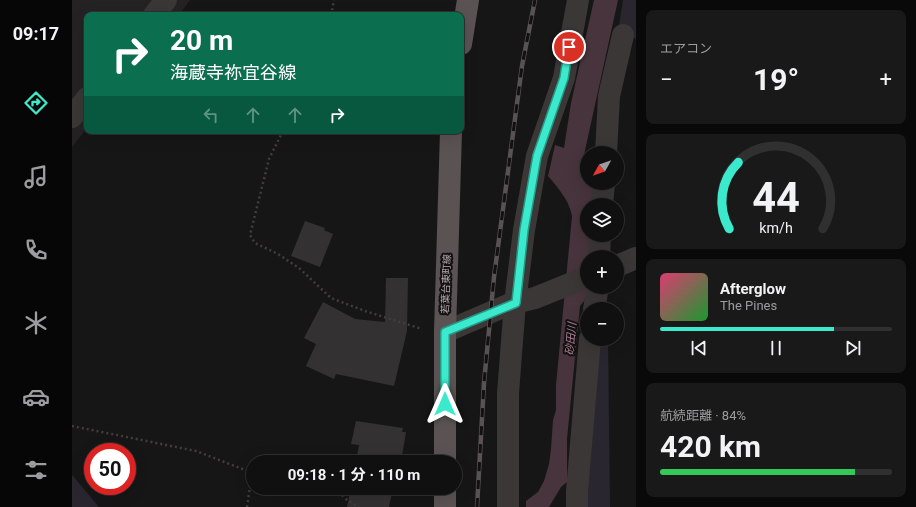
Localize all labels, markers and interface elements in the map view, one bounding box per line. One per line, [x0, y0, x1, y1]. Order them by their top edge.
text: 09:17 [13, 23, 59, 44]
text: 20 m [170, 24, 233, 57]
icon: right [104, 28, 156, 80]
pin [552, 30, 586, 64]
icon: arrive [558, 36, 580, 58]
text: エアコン [660, 41, 712, 56]
text: 海蔵寺祢宜谷線 [170, 62, 296, 83]
text: 19° [753, 62, 799, 97]
text: − [660, 67, 673, 92]
text: + [880, 67, 892, 92]
icon: directions [22, 89, 50, 117]
icon: left [200, 104, 222, 126]
icon: ahead [242, 104, 264, 126]
icon: ahead [284, 104, 306, 126]
icon: right [326, 104, 348, 126]
north arrow [580, 146, 624, 190]
map controls [580, 146, 624, 346]
icon: music [22, 163, 50, 191]
text: 44 [752, 173, 800, 222]
button: layers [580, 198, 624, 242]
text: km/h [759, 220, 793, 236]
icon: phone [22, 236, 50, 264]
button: + [580, 250, 624, 294]
street label: 若葉台東町線 [439, 254, 453, 314]
text: Afterglow [720, 280, 786, 298]
text: The Pines [720, 298, 777, 313]
button: − [580, 302, 624, 346]
icon: climate [22, 309, 50, 337]
water label: 砂田川 [563, 321, 579, 356]
icon: previous [688, 337, 710, 359]
icon: pause [765, 337, 787, 359]
icon: next [842, 337, 864, 359]
icon: car [22, 383, 50, 411]
position arrow [424, 383, 466, 425]
text: 航続距離 · 84% [660, 408, 746, 423]
text: 420 km [660, 429, 761, 464]
speed limit sign: 50 [84, 443, 136, 495]
icon: filters [22, 456, 50, 484]
text: 09:18 · 1 分 · 110 m [288, 466, 420, 484]

